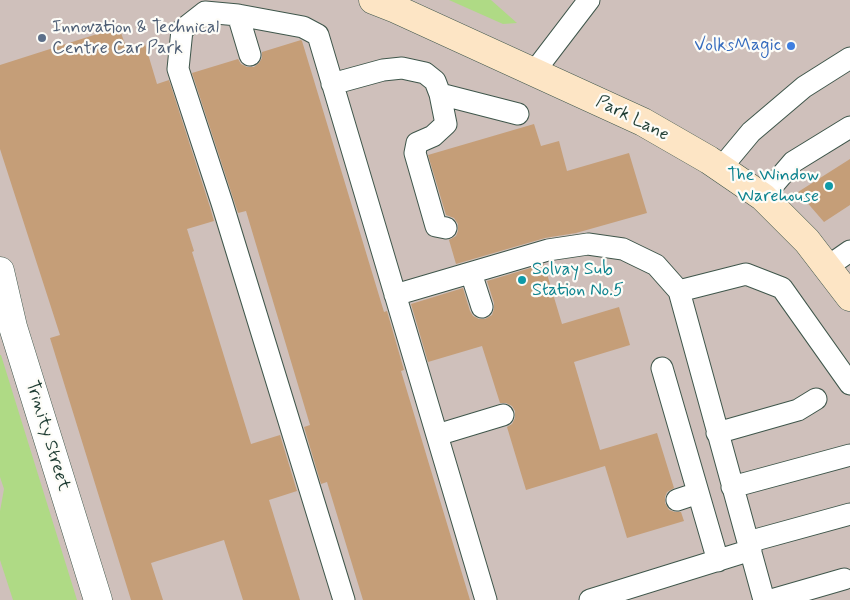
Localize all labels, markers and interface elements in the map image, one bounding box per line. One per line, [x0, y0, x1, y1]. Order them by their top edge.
place label: Innovation & Technical Centre Car Park [52, 17, 219, 59]
marker: Innovation & Technical Centre Car Park [36, 32, 48, 44]
place label: VolksMagic [694, 35, 781, 57]
marker: VolksMagic [785, 40, 797, 52]
street label: Park Lane [592, 91, 672, 147]
place label: The Window Warehouse [727, 165, 819, 208]
marker: The Window Warehouse [823, 180, 835, 192]
place label: Solvay Sub Station No.5 [532, 259, 624, 302]
marker: Solvay Sub Station No.5 [516, 274, 528, 286]
street label: Trinity Street [20, 378, 74, 494]

